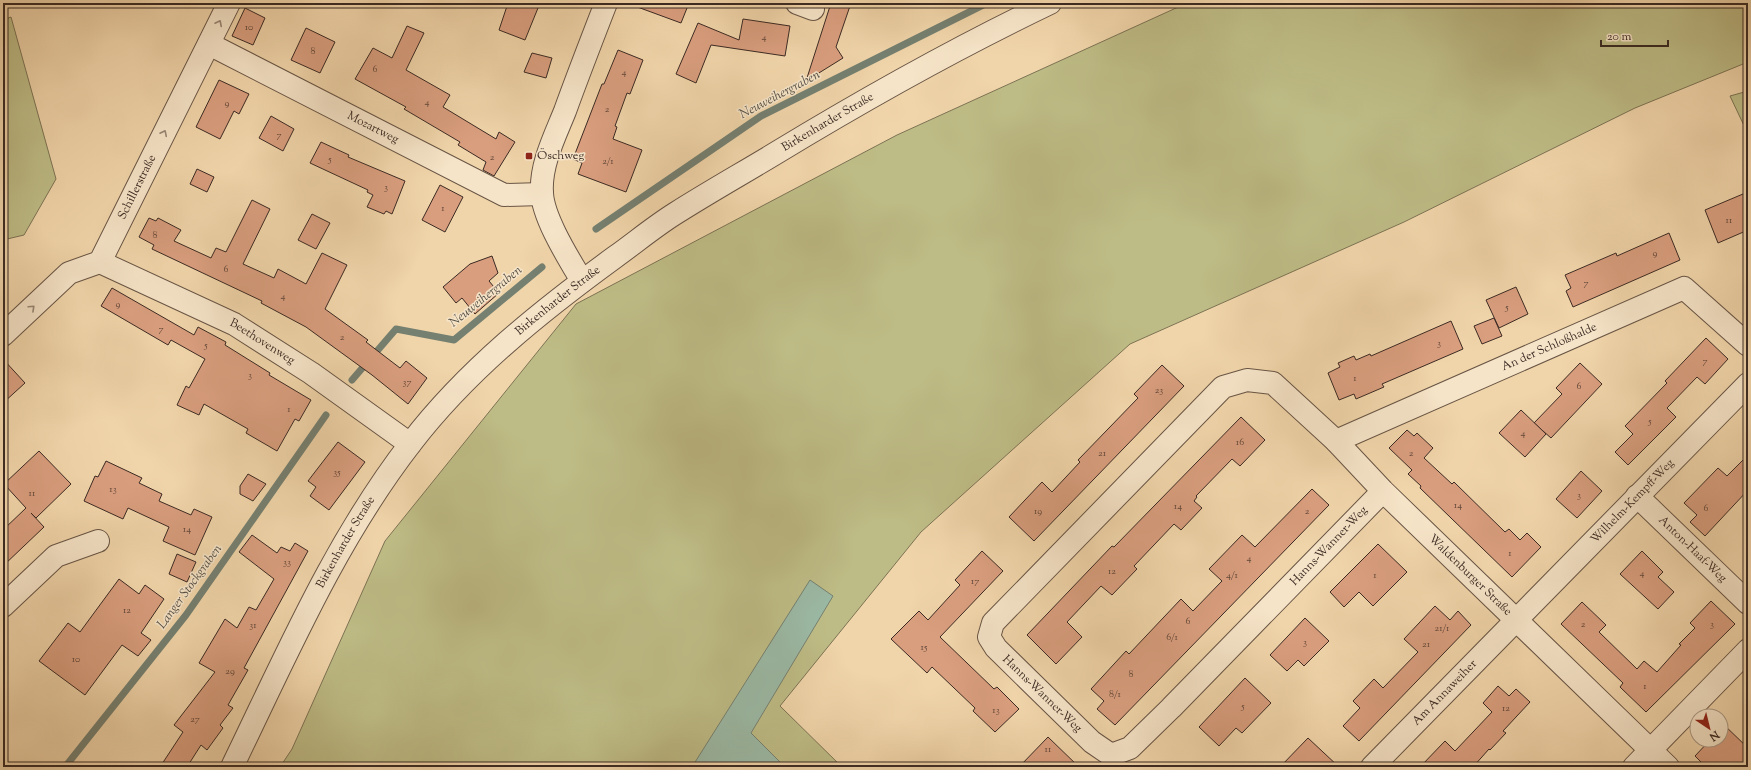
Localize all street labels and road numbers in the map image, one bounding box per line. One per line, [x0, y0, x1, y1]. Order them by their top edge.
street label: Birkenharder Straße [778, 88, 878, 156]
street label: Mozartweg [344, 107, 402, 149]
street label: Schillerstraße [113, 151, 161, 223]
street label: Birkenharder Straße [512, 261, 605, 340]
street label: Beethovenweg [227, 314, 298, 370]
street label: An der Schloßhalde [1499, 318, 1600, 376]
street label: Wilhelm-Kempff-Weg [1587, 455, 1679, 548]
street label: Birkenharder Straße [312, 492, 380, 592]
street label: Hanns-Wanner-Weg [1286, 502, 1372, 590]
street label: Anton-Haaf-Weg [1654, 512, 1731, 587]
street label: Waldenburger Straße [1424, 530, 1516, 620]
street label: Hanns-Wanner-Weg [998, 651, 1086, 737]
street label: Am Annaweiher [1408, 655, 1482, 730]

